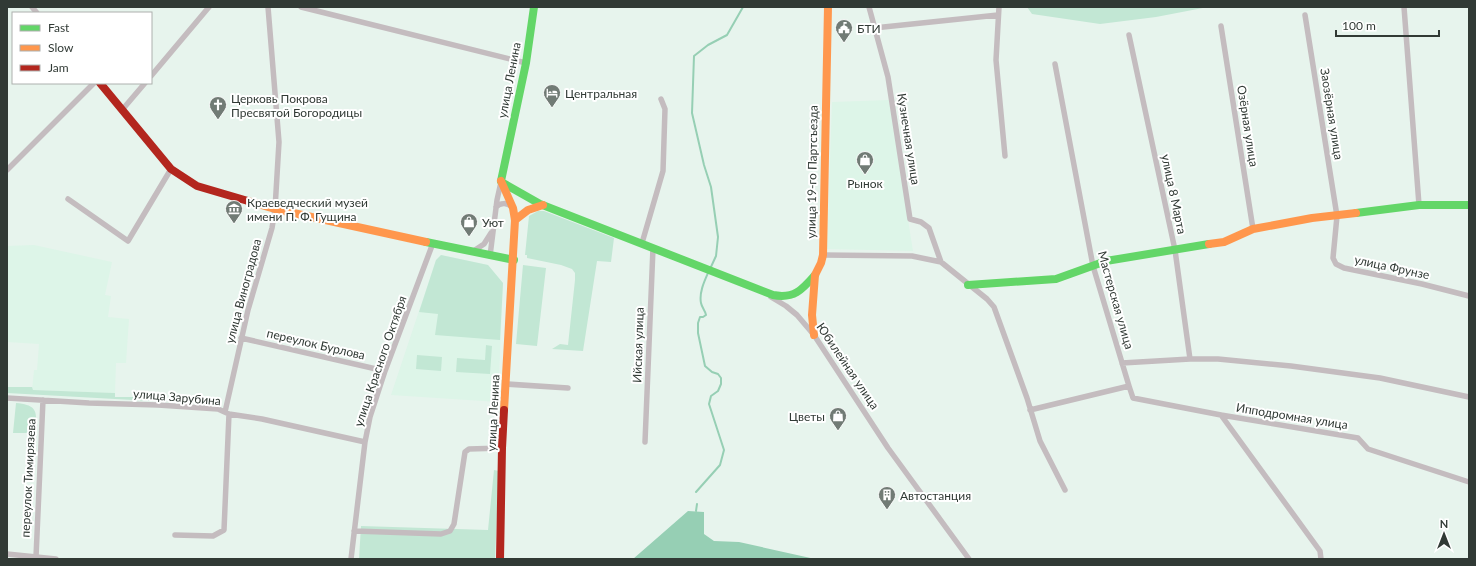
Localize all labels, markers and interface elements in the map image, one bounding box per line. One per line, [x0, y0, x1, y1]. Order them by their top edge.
legend [12, 12, 152, 84]
scale bar [1336, 12, 1439, 38]
public building icon: БТИ [834, 18, 854, 43]
text: 100 m [1342, 18, 1376, 33]
text: Fast [48, 20, 70, 35]
place label: БТИ [857, 21, 881, 36]
text: Slow [48, 40, 74, 55]
street label: улица Ленина [494, 41, 524, 119]
text: Jam [48, 60, 69, 75]
street label: Заозёрная улица [1317, 67, 1347, 161]
hotel icon: Центральная [542, 83, 562, 108]
street label: Озёрная улица [1234, 84, 1262, 168]
place label: Центральная [565, 86, 637, 101]
place label: Церковь Покрова Пресвятой Богородицы [231, 91, 362, 120]
street label: Кузнечная улица [894, 92, 924, 186]
church icon: Церковь Покрова Пресвятой Богородицы [208, 95, 228, 120]
street label: улица 19-го Партсъезда [803, 105, 821, 239]
shop icon: Рынок [855, 150, 875, 175]
street label: улица 8 Марта [1158, 153, 1190, 235]
place label: Рынок [847, 176, 884, 191]
place label: Краеведческий музей имени П. Ф. Гущина [247, 195, 368, 224]
museum icon: Краеведческий музей имени П. Ф. Гущина [224, 199, 244, 224]
shop icon: Уют [459, 212, 479, 237]
place label: Уют [482, 215, 504, 230]
street label: улица Виноградова [222, 237, 264, 345]
street label: Мастерская улица [1095, 249, 1137, 351]
street label: улица Фрунзе [1353, 252, 1431, 282]
street label: улица Красного Октября [351, 294, 409, 428]
street label: Ийская улица [629, 307, 647, 383]
street label: Юбилейная улица [813, 320, 883, 412]
street label: переулок Бурлова [265, 325, 367, 363]
street label: улица Ленина [483, 374, 503, 452]
street label: улица Зарубина [133, 386, 222, 408]
street label: Ипподромная улица [1235, 400, 1349, 432]
shop icon: Цветы [828, 406, 848, 431]
place label: Цветы [789, 409, 825, 424]
street label: переулок Тимирязева [17, 418, 39, 538]
building icon: Автостанция [877, 485, 897, 510]
place label: Автостанция [900, 488, 971, 503]
north arrow [1424, 514, 1464, 554]
text: N [1440, 517, 1448, 530]

